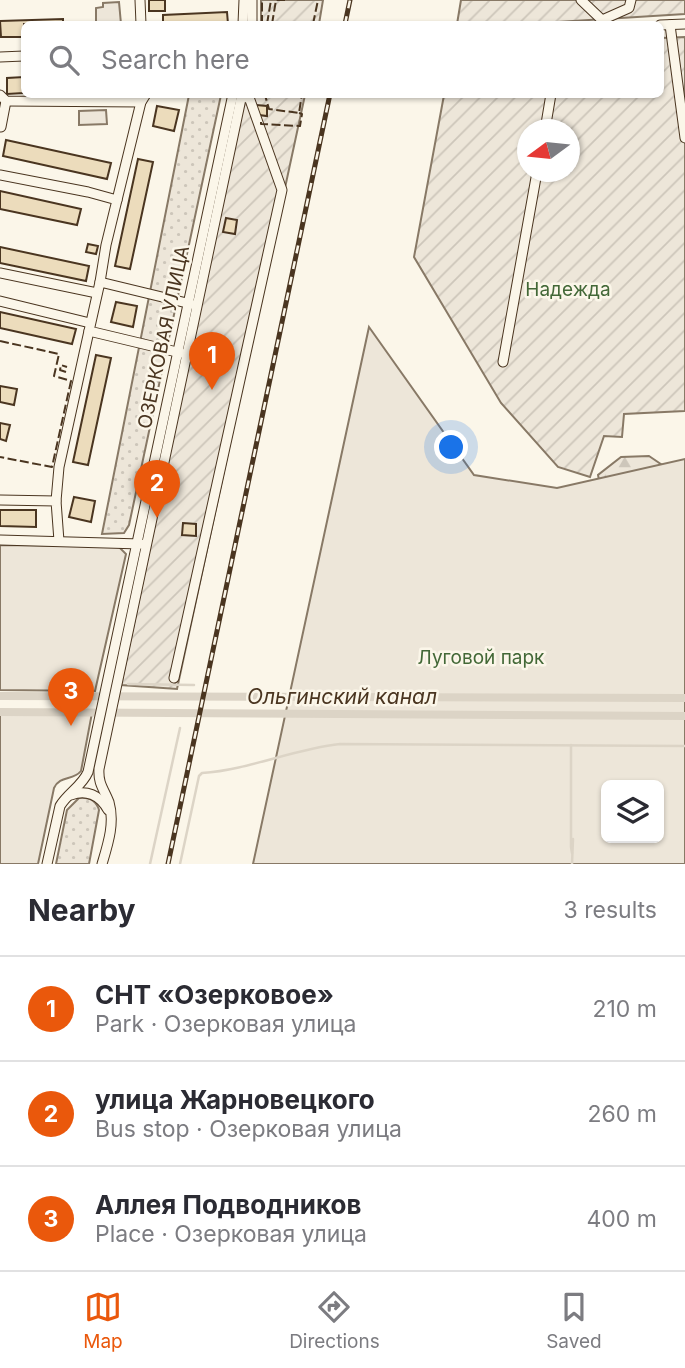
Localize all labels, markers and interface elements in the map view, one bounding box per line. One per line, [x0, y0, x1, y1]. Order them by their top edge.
search box [21, 21, 664, 98]
icon: search [45, 41, 83, 79]
text: Search here [101, 44, 250, 75]
north arrow [517, 119, 580, 182]
street label: ОЗЕРКОВАЯ УЛИЦА [133, 243, 194, 431]
park label: Надежда [525, 278, 611, 301]
pin: 1 [189, 332, 235, 390]
your location [434, 430, 468, 464]
pin: 2 [134, 460, 180, 518]
park label: Луговой парк [418, 646, 545, 669]
pin: 3 [48, 668, 94, 726]
water label: Ольгинский канал [247, 684, 437, 709]
map controls [601, 780, 664, 843]
button: layers [601, 780, 664, 843]
text: Nearby [28, 892, 136, 928]
text: 3 results [564, 896, 657, 924]
text: СНТ «Озерковое» [95, 979, 334, 1010]
text: 1 [46, 995, 56, 1023]
text: 210 m [592, 995, 657, 1023]
text: Park · Озерковая улица [95, 1010, 356, 1038]
text: улица Жарновецкого [95, 1084, 375, 1115]
text: 2 [44, 1100, 58, 1128]
text: 260 m [588, 1100, 657, 1128]
text: Bus stop · Озерковая улица [95, 1115, 402, 1143]
text: Аллея Подводников [95, 1189, 361, 1220]
text: 3 [44, 1205, 58, 1233]
text: 400 m [587, 1205, 657, 1233]
text: Place · Озерковая улица [95, 1220, 367, 1248]
tab: Map [83, 1288, 123, 1353]
tab: Directions [289, 1288, 380, 1353]
tab: Saved [546, 1288, 602, 1353]

